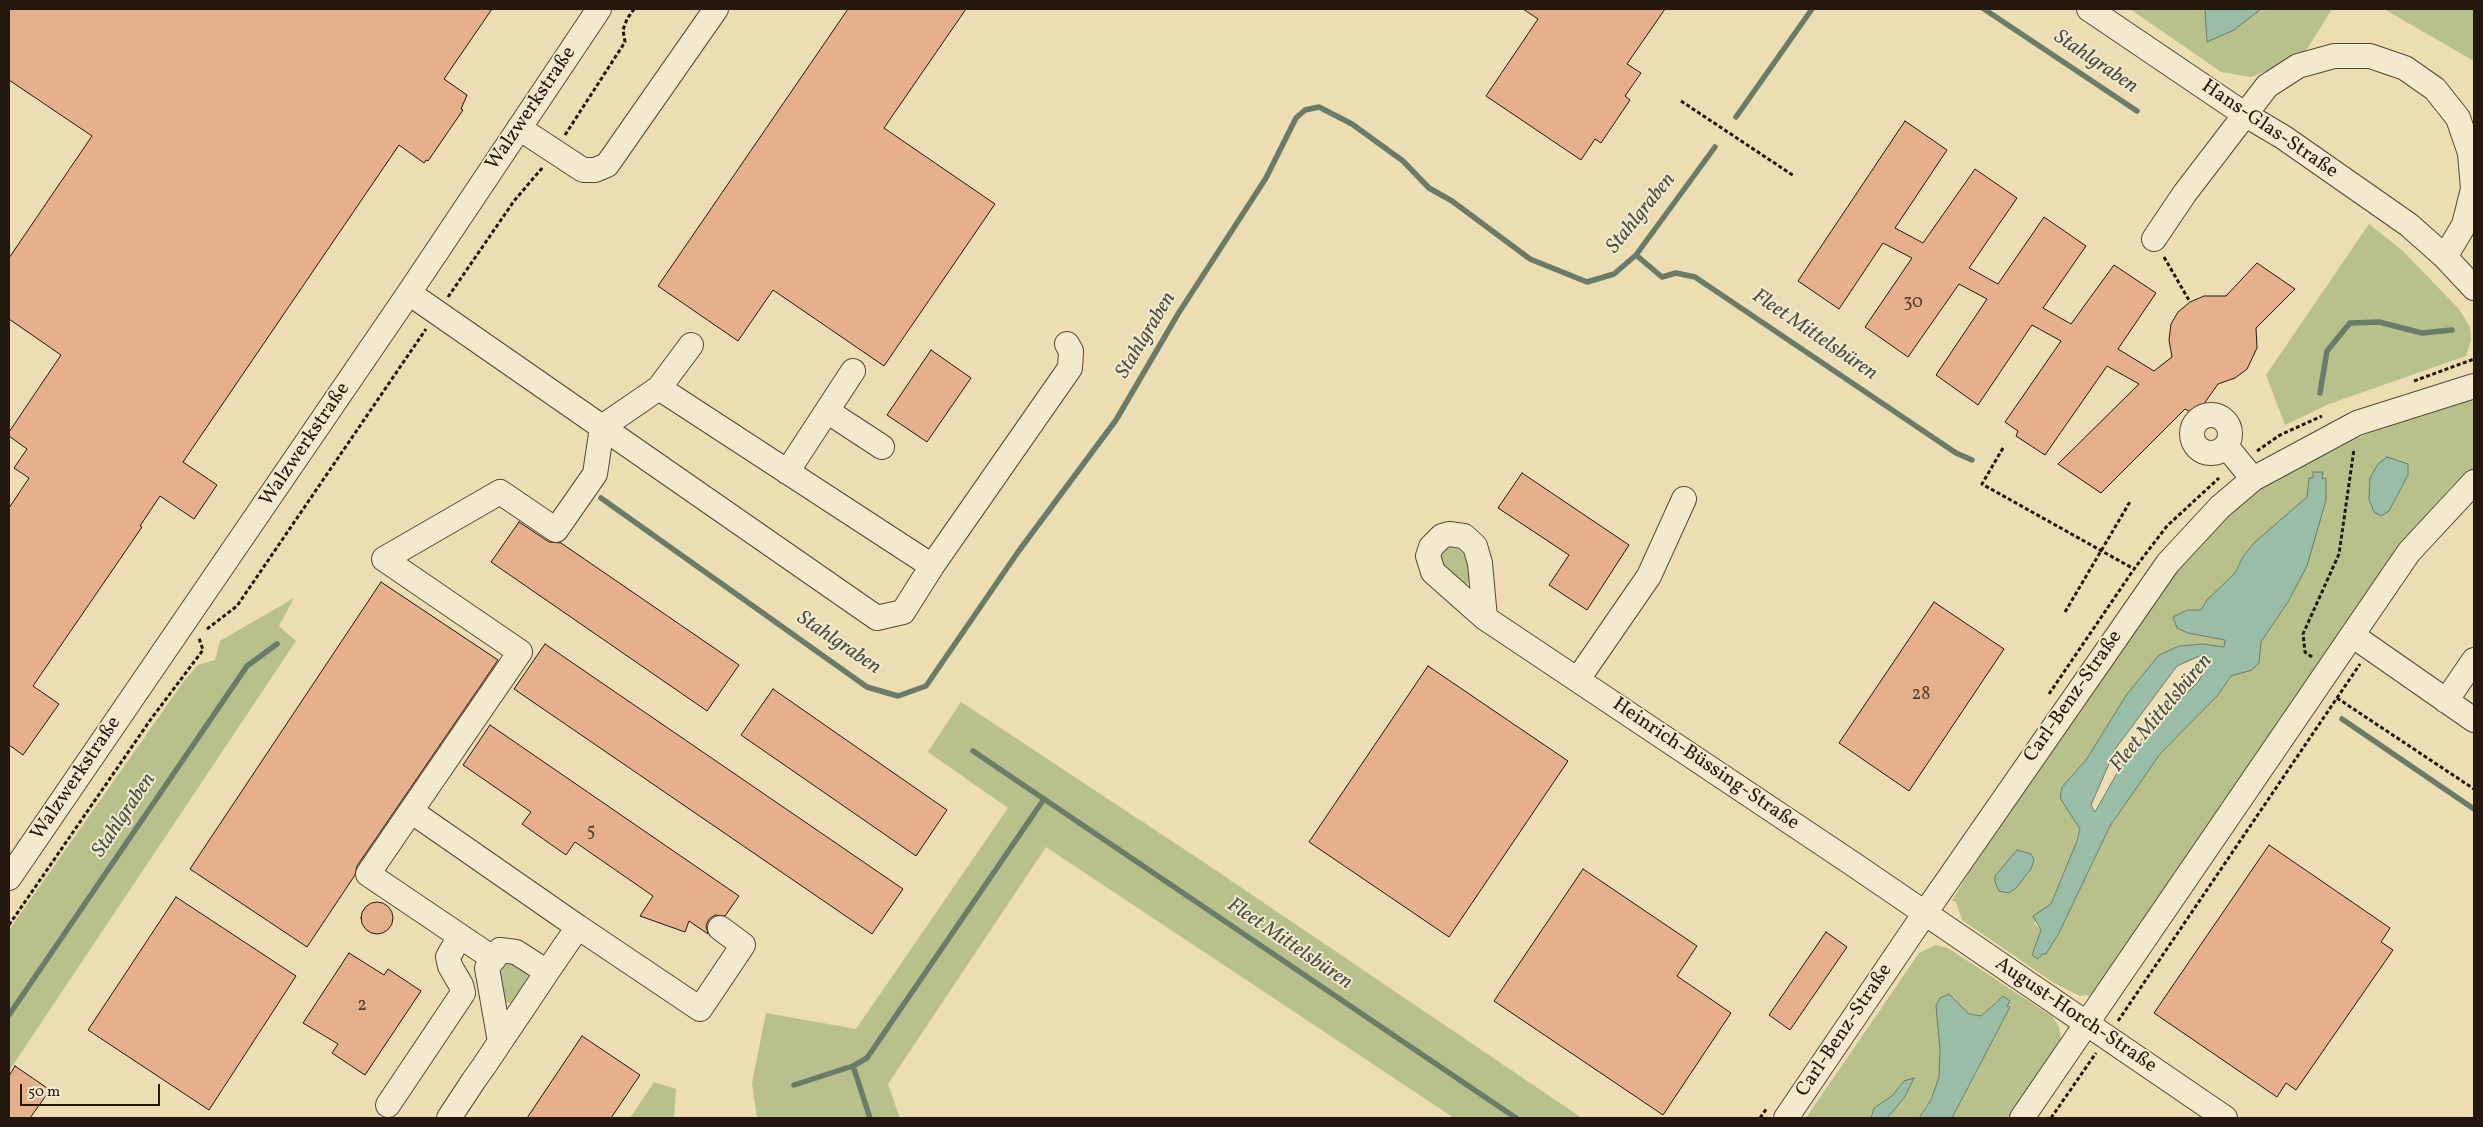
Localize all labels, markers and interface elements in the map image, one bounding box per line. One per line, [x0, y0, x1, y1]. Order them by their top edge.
water label: Stahlgraben [2048, 26, 2142, 100]
street label: Walzwerkstraße [482, 43, 582, 175]
street label: Hans-Glas-Straße [2196, 75, 2342, 185]
water label: Stahlgraben [1602, 169, 1682, 259]
water label: Fleet Mittelsbüren [1746, 285, 1882, 387]
water label: Stahlgraben [1111, 288, 1183, 384]
house number: 30 [1903, 293, 1923, 315]
street label: Walzwerkstraße [256, 379, 356, 511]
water label: Stahlgraben [791, 607, 885, 681]
street label: Carl-Benz-Straße [2020, 627, 2128, 767]
water label: Fleet Mittelsbüren [2105, 650, 2219, 778]
house number: 28 [1912, 685, 1930, 707]
street label: Heinrich-Büssing-Straße [1607, 693, 1803, 837]
street label: Walzwerkstraße [27, 713, 127, 845]
water label: Stahlgraben [88, 769, 162, 863]
house number: 5 [587, 822, 595, 844]
water label: Fleet Mittelsbüren [1221, 894, 1357, 996]
street label: August-Horch-Straße [1989, 953, 2161, 1079]
street label: Carl-Benz-Straße [1792, 960, 1898, 1102]
house number: 2 [357, 996, 367, 1018]
scale bar [22, 1074, 162, 1106]
text: 50 m [28, 1082, 60, 1103]

